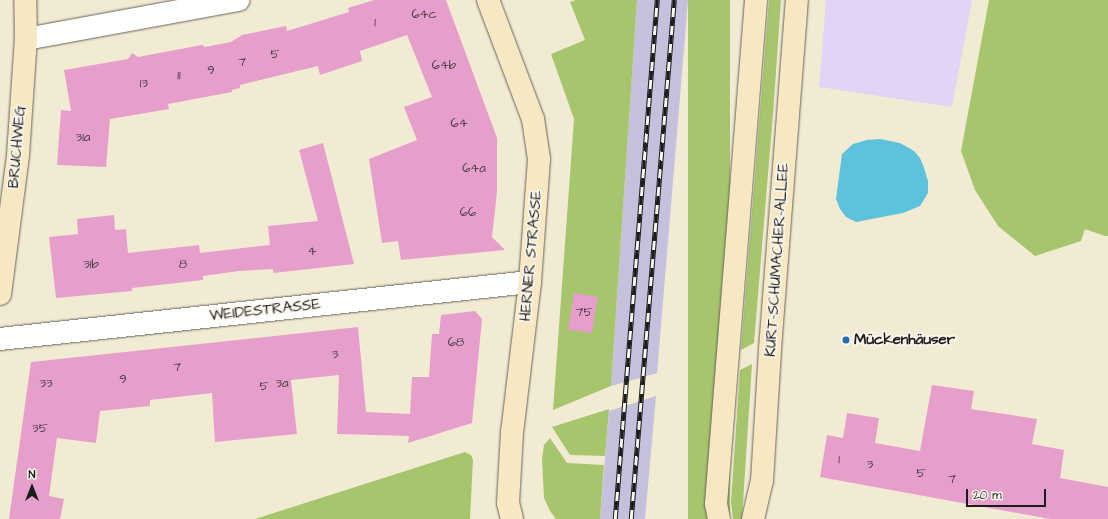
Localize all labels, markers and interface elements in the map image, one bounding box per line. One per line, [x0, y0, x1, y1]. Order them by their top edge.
house number: 64c [411, 6, 437, 22]
house number: 1 [374, 14, 376, 30]
house number: 5 [270, 46, 280, 62]
house number: 7 [238, 54, 246, 70]
house number: 64b [432, 57, 456, 73]
house number: 9 [207, 62, 215, 78]
house number: 11 [177, 67, 181, 83]
house number: 13 [140, 75, 148, 91]
street label: BRUCHWEG [4, 105, 30, 189]
house number: 64 [451, 115, 467, 131]
house number: 31a [76, 129, 90, 145]
house number: 64a [462, 160, 486, 176]
street label: KURT-SCHUMACHER-ALLEE [761, 163, 793, 357]
street label: HERNER STRASSE [516, 190, 546, 322]
house number: 66 [460, 204, 476, 220]
house number: 4 [308, 243, 316, 259]
house number: 31b [83, 256, 99, 272]
house number: 8 [179, 256, 187, 272]
street label: WEIDESTRASSE [209, 295, 321, 325]
house number: 75 [575, 304, 593, 320]
place label: Mückenhäuser [854, 331, 955, 349]
house number: 68 [448, 334, 464, 350]
marker: Mückenhäuser [841, 335, 851, 345]
house number: 3 [332, 346, 338, 362]
house number: 7 [173, 359, 181, 375]
house number: 9 [119, 371, 127, 387]
house number: 33 [39, 375, 53, 391]
house number: 3a [275, 375, 289, 391]
house number: 5 [259, 378, 269, 394]
house number: 35 [32, 420, 48, 436]
house number: 1 [838, 451, 840, 467]
house number: 3 [867, 456, 873, 472]
house number: 5 [916, 465, 926, 481]
north arrow [12, 467, 52, 507]
text: N [29, 467, 35, 482]
house number: 7 [948, 471, 956, 487]
scale bar [968, 481, 1048, 507]
text: 20 m [973, 487, 1002, 504]

